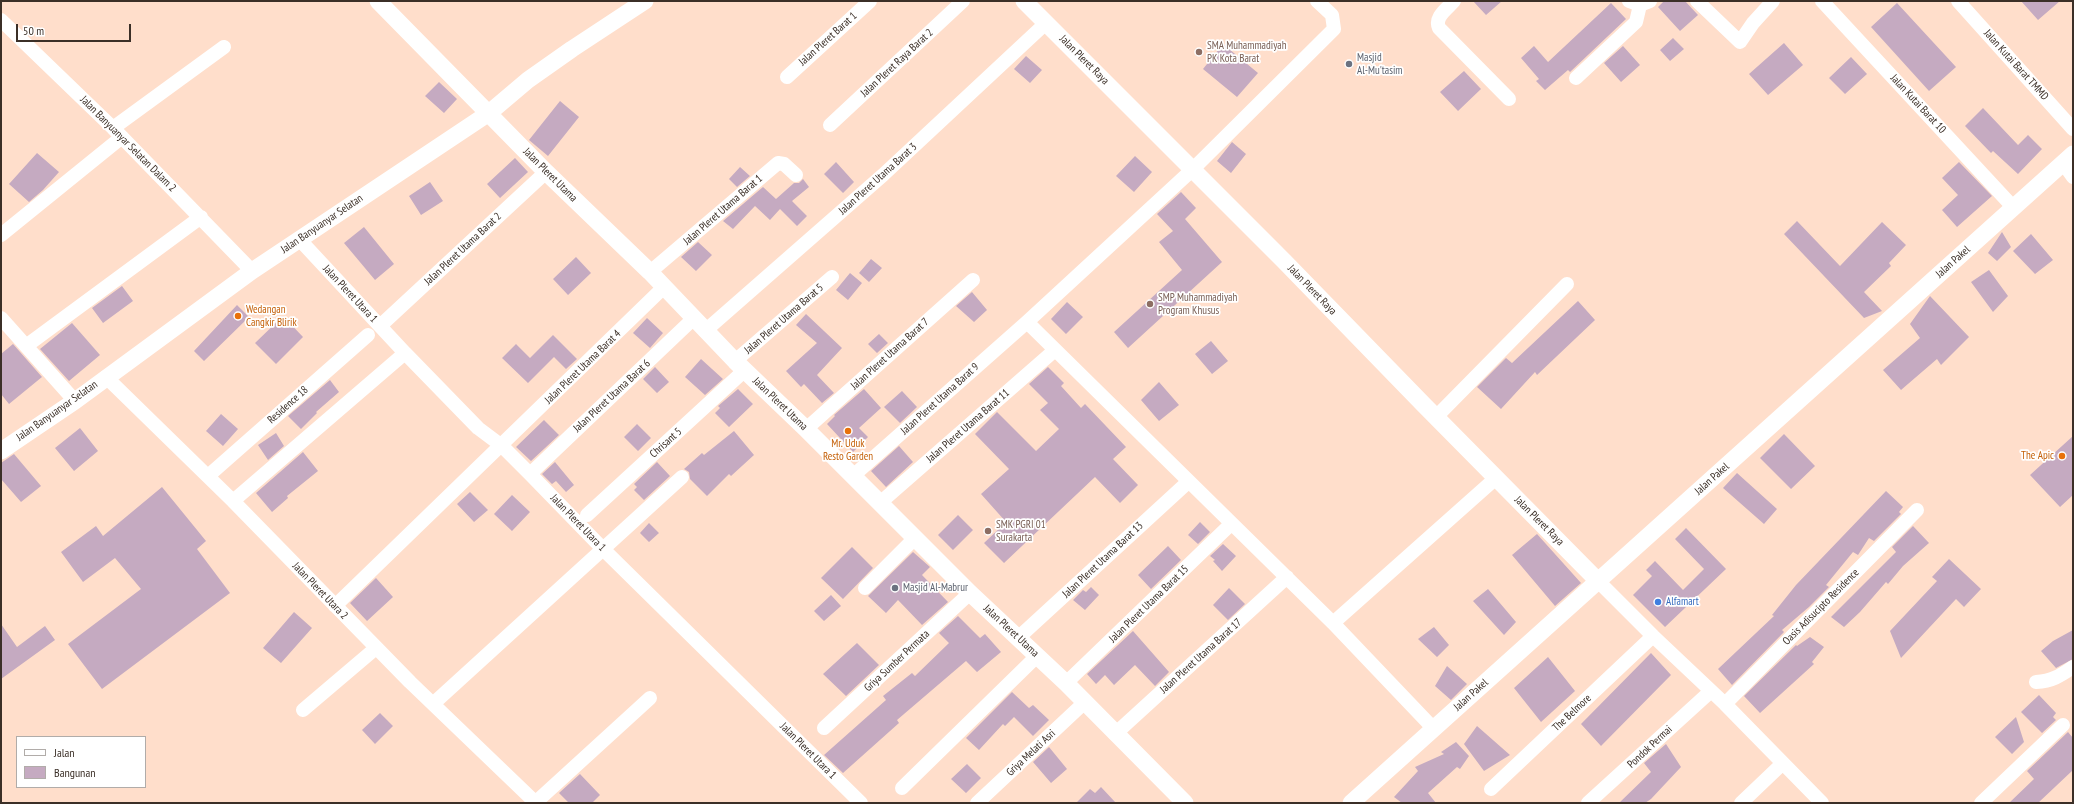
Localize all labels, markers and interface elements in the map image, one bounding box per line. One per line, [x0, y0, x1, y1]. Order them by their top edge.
street label: Jalan Pleret Barat 1 [796, 10, 860, 68]
scale bar [18, 16, 133, 42]
text: 50 m [23, 23, 44, 38]
street label: Jalan Pleret Raya Barat 2 [858, 26, 936, 100]
street label: Jalan Kutai Barat TMMD [1981, 27, 2051, 103]
street label: Jalan Pleret Raya [1057, 33, 1111, 87]
place label: SMA Muhammadiyah PK Kota Barat [1207, 39, 1287, 65]
marker: SMA Muhammadiyah PK Kota Barat [1194, 47, 1204, 57]
place label: Masjid Al-Mu'tasim [1357, 51, 1402, 77]
marker: Masjid Al-Mu'tasim [1344, 59, 1354, 69]
street label: Jalan Kutai Barat 10 [1887, 72, 1949, 136]
street label: Jalan Banyuanyar Selatan Dalam 2 [77, 93, 179, 195]
street label: Jalan Pleret Utama Barat 3 [836, 140, 920, 218]
street label: Jalan Pleret Utama [520, 145, 580, 205]
street label: Jalan Pleret Utama Barat 1 [681, 172, 765, 248]
street label: Jalan Banyuanyar Selatan [278, 192, 366, 256]
street label: Jalan Pleret Utama Barat 2 [422, 210, 504, 288]
street label: Jalan Pakel [1933, 243, 1973, 281]
street label: Jalan Pleret Utara 1 [320, 262, 380, 326]
street label: Jalan Pleret Raya [1285, 262, 1339, 318]
street label: Jalan Pleret Utama Barat 5 [742, 281, 826, 357]
place label: SMP Muhammadiyah Program Khusus [1158, 291, 1237, 317]
marker: SMP Muhammadiyah Program Khusus [1145, 299, 1155, 309]
place label: Wedangan Cangkir Blirik [246, 303, 297, 329]
marker: Wedangan Cangkir Blirik [233, 311, 243, 321]
street label: Jalan Pleret Utama Barat 7 [848, 315, 932, 393]
street label: Jalan Pleret Utama Barat 4 [542, 327, 624, 407]
street label: Jalan Pleret Utama Barat 6 [571, 357, 653, 435]
street label: Jalan Pleret Utama Barat 9 [898, 360, 982, 438]
street label: Jalan Pleret Utama [750, 375, 810, 433]
street label: Jalan Banyuanyar Selatan [14, 378, 100, 444]
street label: Residence 18 [265, 383, 311, 427]
street label: Jalan Pleret Utama Barat 11 [924, 386, 1012, 466]
street label: Chrisant 5 [647, 425, 685, 461]
marker: Mr. Uduk Resto Garden [843, 426, 853, 436]
place label: Mr. Uduk Resto Garden [823, 437, 873, 463]
place label: The Apic [2021, 449, 2054, 463]
marker: The Apic [2057, 451, 2067, 461]
street label: Jalan Pakel [1692, 460, 1732, 498]
street label: Jalan Pleret Utara 1 [548, 492, 608, 554]
street label: Jalan Pleret Raya [1512, 494, 1566, 548]
place label: SMK PGRI 01 Surakarta [996, 518, 1046, 544]
street label: Jalan Pleret Utama Barat 13 [1060, 519, 1146, 601]
marker: SMK PGRI 01 Surakarta [983, 526, 993, 536]
street label: Jalan Pleret Utara 2 [290, 560, 350, 622]
street label: Jalan Pleret Utama Barat 15 [1106, 563, 1192, 645]
street label: Oasis Adisucipto Residence [1780, 566, 1862, 648]
place label: Masjid Al-Mabrur [903, 581, 968, 595]
marker: Masjid Al-Mabrur [890, 583, 900, 593]
place label: Alfamart [1666, 595, 1699, 609]
marker: Alfamart [1653, 597, 1663, 607]
street label: Jalan Pleret Utama [981, 602, 1041, 660]
street label: Jalan Pleret Utama Barat 17 [1157, 616, 1245, 696]
street label: Griya Sumber Permata [862, 627, 932, 695]
street label: Jalan Pakel [1451, 676, 1491, 714]
street label: The Belmore [1550, 692, 1594, 734]
street label: Jalan Pleret Utara 1 [777, 720, 839, 782]
street label: Pondok Permai [1625, 723, 1675, 771]
street label: Griya Melati Asri [1004, 727, 1058, 779]
legend [16, 736, 146, 788]
text: Jalan [54, 745, 75, 760]
text: Bangunan [54, 765, 95, 780]

